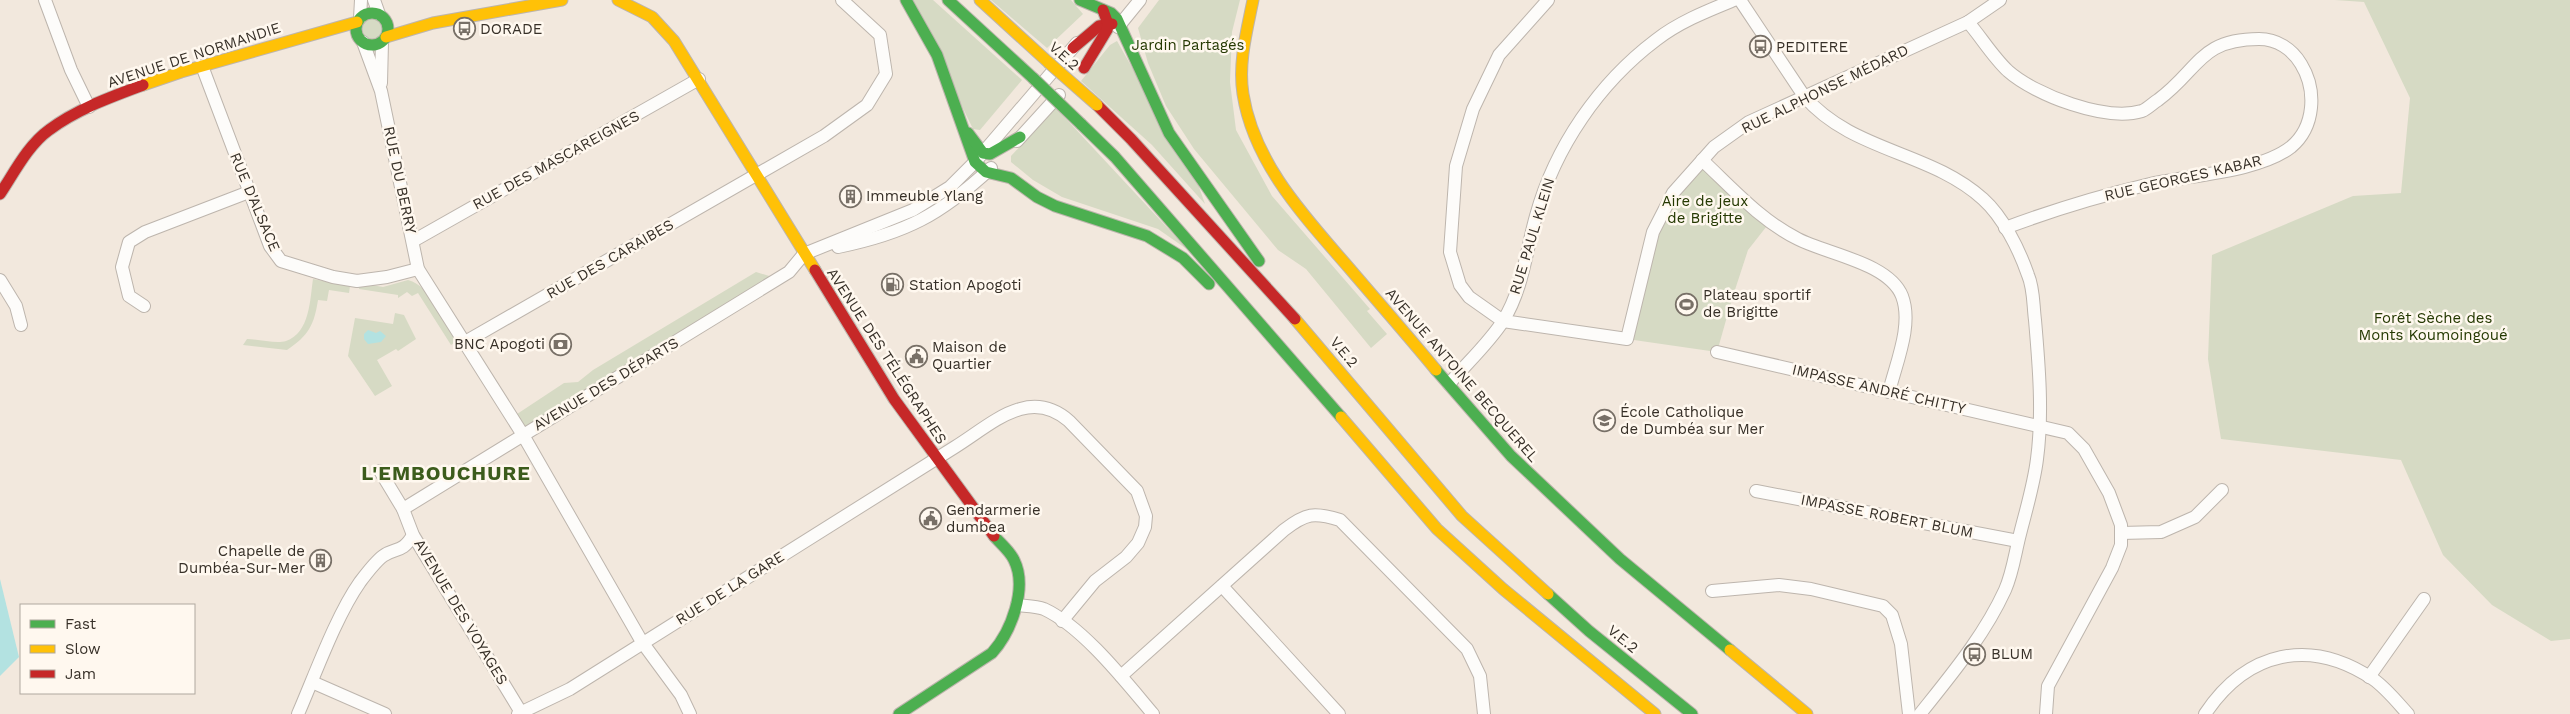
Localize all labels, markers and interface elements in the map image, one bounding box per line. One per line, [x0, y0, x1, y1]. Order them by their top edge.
bus stop icon: DORADE [452, 17, 476, 41]
street label: AVENUE DE NORMANDIE [105, 18, 283, 92]
place label: DORADE [480, 20, 542, 38]
bus stop icon: PEDITERE [1748, 35, 1772, 59]
park label: Jardin Partagés [1131, 36, 1245, 54]
street label: V.E.2 [1045, 38, 1083, 74]
place label: PEDITERE [1776, 38, 1848, 56]
street label: RUE ALPHONSE MÉDARD [1738, 41, 1912, 137]
street label: RUE DES MASCAREIGNES [469, 107, 643, 213]
street label: RUE DU BERRY [380, 125, 420, 236]
street label: RUE D'ALSACE [226, 150, 284, 254]
street label: RUE GEORGES KABAR [2103, 151, 2263, 205]
street label: RUE PAUL KLEIN [1506, 175, 1558, 297]
building icon: Immeuble Ylang [838, 184, 862, 208]
place label: Immeuble Ylang [866, 187, 983, 205]
park label: Aire de jeux de Brigitte [1662, 192, 1748, 227]
street label: RUE DES CARAIBES [543, 215, 677, 303]
street label: AVENUE DES TÉLÉGRAPHES [823, 265, 951, 447]
fuel station icon: Station Apogoti [881, 273, 905, 297]
place label: Station Apogoti [909, 276, 1022, 294]
street label: AVENUE ANTOINE BECQUEREL [1382, 284, 1542, 466]
place label: Plateau sportif de Brigitte [1703, 286, 1811, 321]
sports icon: Plateau sportif de Brigitte [1675, 292, 1699, 316]
park label: Forêt Sèche des Monts Koumoingoué [2358, 309, 2508, 344]
bank icon: BNC Apogoti [549, 332, 573, 356]
street label: AVENUE DES DÉPARTS [530, 333, 682, 435]
street label: V.E.2 [1326, 333, 1362, 371]
place label: BNC Apogoti [454, 335, 545, 353]
place label: Maison de Quartier [932, 338, 1007, 373]
public building icon: Maison de Quartier [904, 344, 928, 368]
street label: IMPASSE ANDRÉ CHITTY [1790, 360, 1968, 418]
place label: École Catholique de Dumbéa sur Mer [1620, 403, 1764, 438]
school or university icon: École Catholique de Dumbéa sur Mer [1592, 409, 1616, 433]
district label: L'EMBOUCHURE [361, 461, 531, 485]
street label: IMPASSE ROBERT BLUM [1799, 490, 1975, 542]
place label: Gendarmerie dumbea [946, 501, 1041, 536]
public building icon: Gendarmerie dumbea [918, 507, 942, 531]
street label: AVENUE DES VOYAGES [410, 536, 512, 688]
place label: Chapelle de Dumbéa-Sur-Mer [178, 542, 305, 577]
street label: RUE DE LA GARE [672, 547, 788, 629]
building icon: Chapelle de Dumbéa-Sur-Mer [309, 548, 333, 572]
legend [20, 604, 195, 694]
text: Fast [65, 615, 97, 633]
street label: V.E.2 [1604, 621, 1642, 657]
text: Slow [65, 640, 101, 658]
bus stop icon: BLUM [1963, 642, 1987, 666]
place label: BLUM [1991, 645, 2033, 663]
text: Jam [65, 665, 96, 683]

